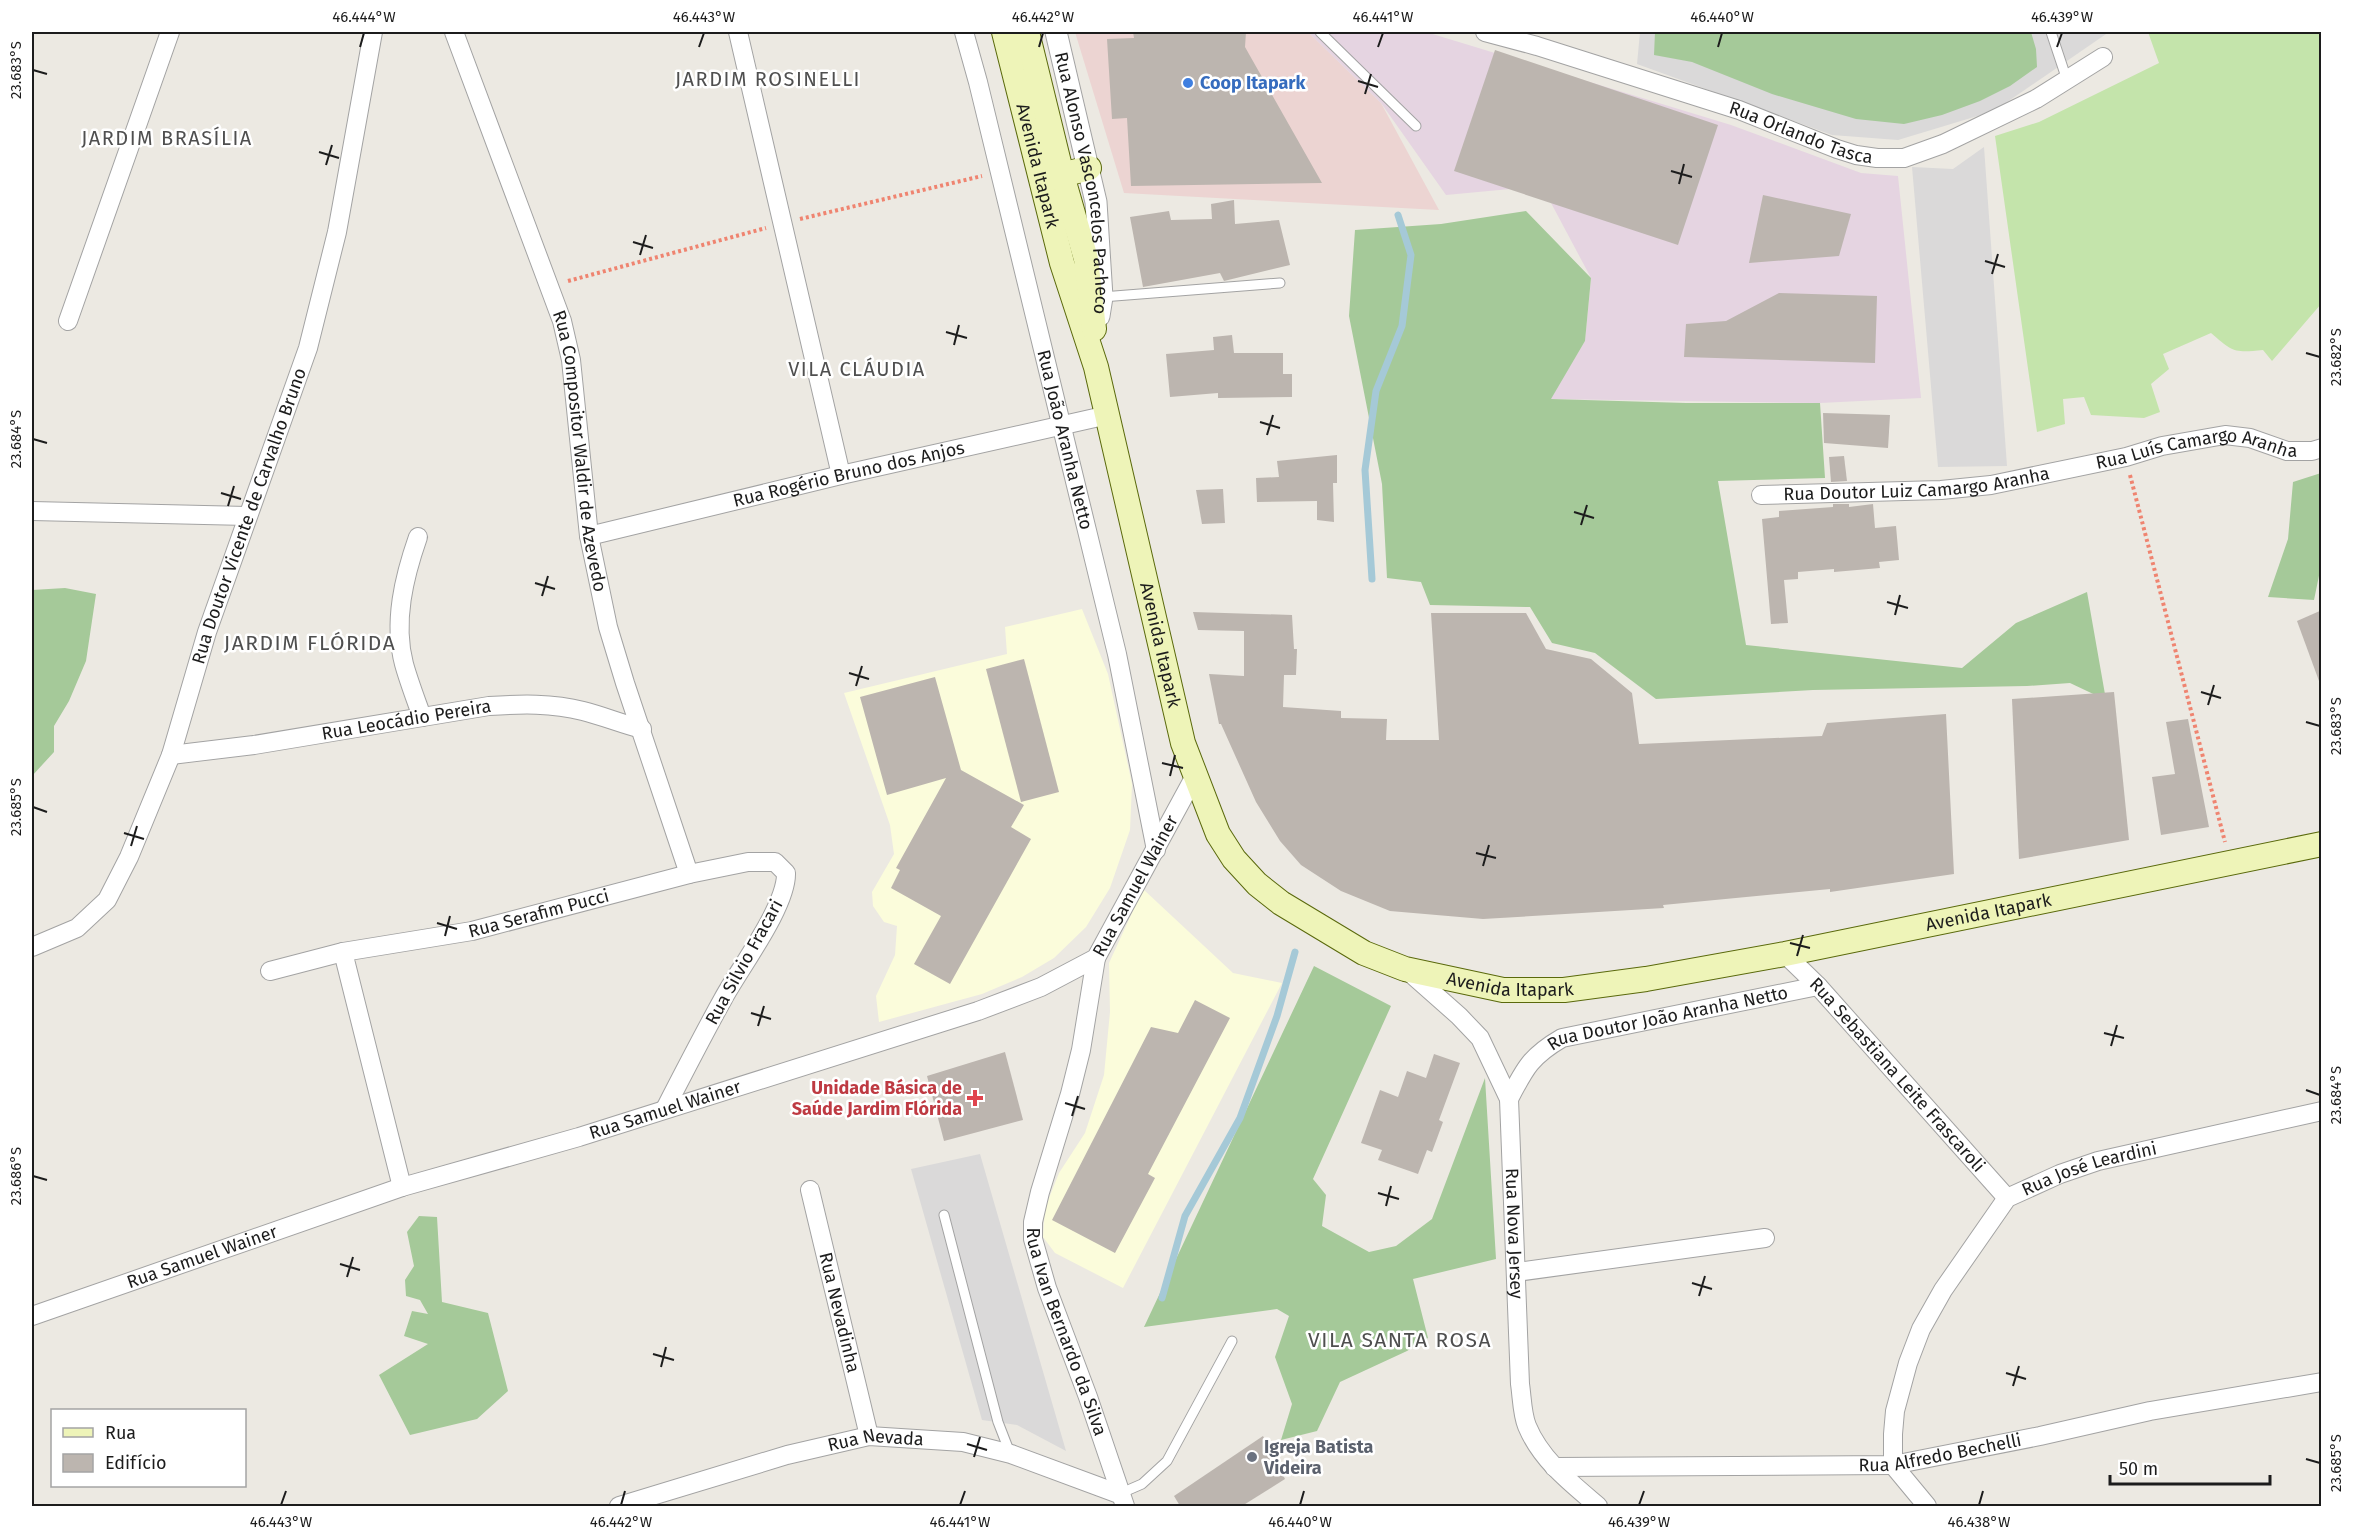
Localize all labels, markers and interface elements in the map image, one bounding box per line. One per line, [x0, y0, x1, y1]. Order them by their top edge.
text: 46.444°W [332, 8, 396, 26]
text: 46.443°W [673, 8, 736, 26]
text: 46.442°W [1012, 8, 1075, 26]
text: 46.441°W [1353, 8, 1414, 26]
text: 46.440°W [1690, 8, 1754, 26]
text: 46.439°W [2031, 8, 2094, 26]
text: 23.683°S [7, 41, 25, 99]
street label: Rua Alonso Vasconcelos Pacheco [1050, 49, 1113, 316]
district label: JARDIM ROSINELLI [675, 67, 861, 91]
place label: Coop Itapark [1200, 72, 1307, 94]
marker: Coop Itapark [1181, 76, 1195, 90]
street label: Rua Orlando Tasca [1727, 97, 1874, 168]
street label: Avenida Itapark [1011, 101, 1064, 231]
district label: JARDIM BRASÍLIA [81, 126, 253, 150]
street label: Rua Compositor Waldir de Azevedo [548, 307, 611, 594]
text: 23.682°S [2327, 328, 2345, 386]
street label: Rua João Aranha Netto [1032, 347, 1097, 532]
district label: VILA CLÁUDIA [788, 357, 926, 381]
street label: Rua Doutor Vicente de Carvalho Bruno [187, 365, 311, 667]
text: 23.684°S [7, 410, 25, 468]
street label: Rua Luís Camargo Aranha [2094, 424, 2297, 474]
street label: Rua Rogério Bruno dos Anjos [731, 437, 967, 512]
street label: Rua Doutor Luiz Camargo Aranha [1783, 462, 2051, 505]
street label: Avenida Itapark [1135, 580, 1186, 711]
district label: JARDIM FLÓRIDA [224, 630, 396, 656]
street label: Rua Leocádio Pereira [320, 695, 493, 745]
text: 23.683°S [2327, 697, 2345, 755]
text: 23.685°S [7, 778, 25, 836]
street label: Rua Samuel Wainer [1088, 811, 1183, 960]
street label: Rua Serafim Pucci [466, 884, 612, 942]
street label: Avenida Itapark [1924, 889, 2054, 936]
street label: Rua Silvio Fracari [701, 896, 787, 1028]
street label: Avenida Itapark [1445, 967, 1576, 1001]
street label: Rua Sebastiana Leite Frascaroli [1805, 973, 1990, 1177]
street label: Rua Doutor João Aranha Netto [1543, 981, 1790, 1055]
text: 23.684°S [2327, 1066, 2345, 1124]
street label: Rua Samuel Wainer [586, 1076, 744, 1144]
place label: Unidade Básica de Saúde Jardim Flórida [792, 1077, 962, 1120]
marker: Unidade Básica de Saúde Jardim Flórida [966, 1089, 984, 1107]
street label: Rua José Leardini [2018, 1137, 2159, 1201]
text: 23.686°S [7, 1147, 25, 1205]
street label: Rua Nova Jersey [1501, 1168, 1528, 1299]
street label: Rua Samuel Wainer [124, 1220, 280, 1293]
street label: Rua Ivan Bernardo da Silva [1022, 1228, 1111, 1439]
street label: Rua Nevadinha [814, 1250, 864, 1375]
district label: VILA SANTA ROSA [1308, 1327, 1492, 1353]
legend [51, 1409, 246, 1487]
text: Rua [105, 1422, 136, 1444]
street label: Rua Nevada [825, 1424, 924, 1456]
street label: Rua Alfredo Bechelli [1858, 1429, 2023, 1476]
text: 23.685°S [2327, 1434, 2345, 1492]
place label: Igreja Batista Videira [1263, 1436, 1373, 1479]
scale bar [2110, 1448, 2270, 1486]
marker: Igreja Batista Videira [1245, 1450, 1259, 1464]
text: Edifício [105, 1452, 167, 1474]
text: 50 m [2119, 1458, 2158, 1480]
text: 46.443°W [250, 1513, 313, 1531]
text: 46.442°W [590, 1513, 653, 1531]
text: 46.441°W [930, 1513, 991, 1531]
text: 46.440°W [1268, 1513, 1332, 1531]
text: 46.439°W [1608, 1513, 1671, 1531]
text: 46.438°W [1948, 1513, 2011, 1531]

